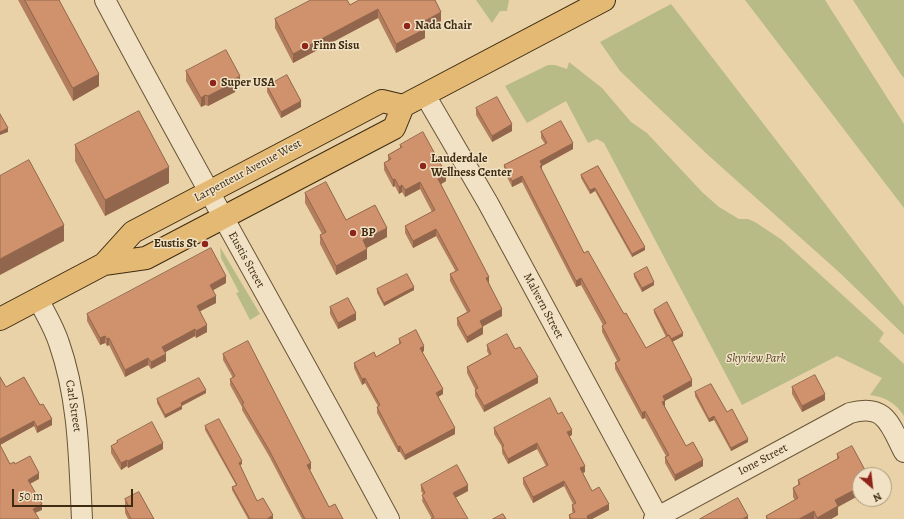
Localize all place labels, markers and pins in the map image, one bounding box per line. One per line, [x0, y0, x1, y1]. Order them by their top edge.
place label: Nada Chair [415, 19, 472, 33]
marker: Nada Chair [402, 21, 412, 31]
place label: Finn Sisu [313, 39, 360, 53]
marker: Finn Sisu [300, 41, 310, 51]
place label: Super USA [221, 76, 275, 90]
marker: Super USA [208, 78, 218, 88]
place label: Lauderdale Wellness Center [431, 152, 512, 180]
marker: Lauderdale Wellness Center [418, 161, 428, 171]
place label: BP [361, 226, 375, 240]
marker: BP [348, 228, 358, 238]
place label: Eustis St [154, 237, 197, 251]
marker: Eustis St [200, 239, 210, 249]

